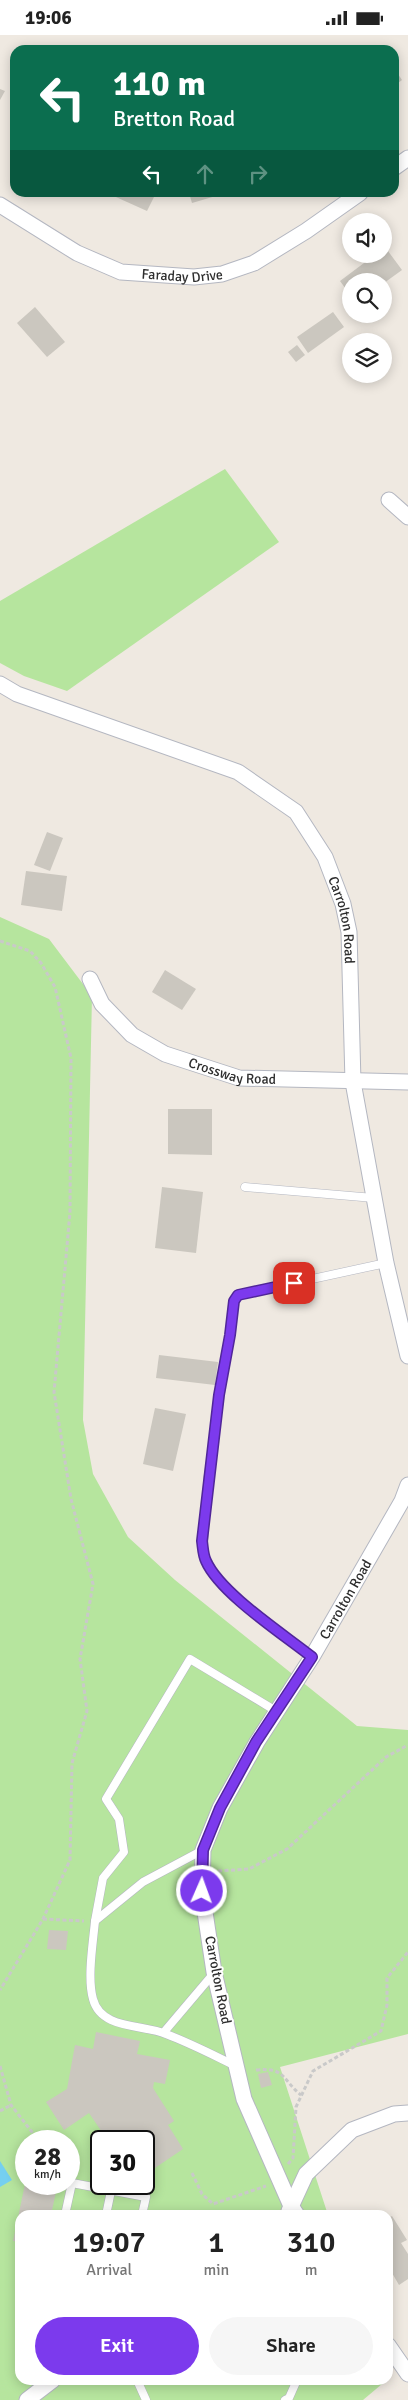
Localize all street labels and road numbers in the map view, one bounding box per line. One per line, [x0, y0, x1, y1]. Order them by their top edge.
street label: Faraday Drive [141, 265, 224, 286]
street label: Carrolton Road [325, 874, 358, 964]
street label: Crossway Road [186, 1054, 276, 1087]
street label: Carrolton Road [316, 1556, 375, 1642]
street label: Carrolton Road [201, 1935, 235, 2025]

